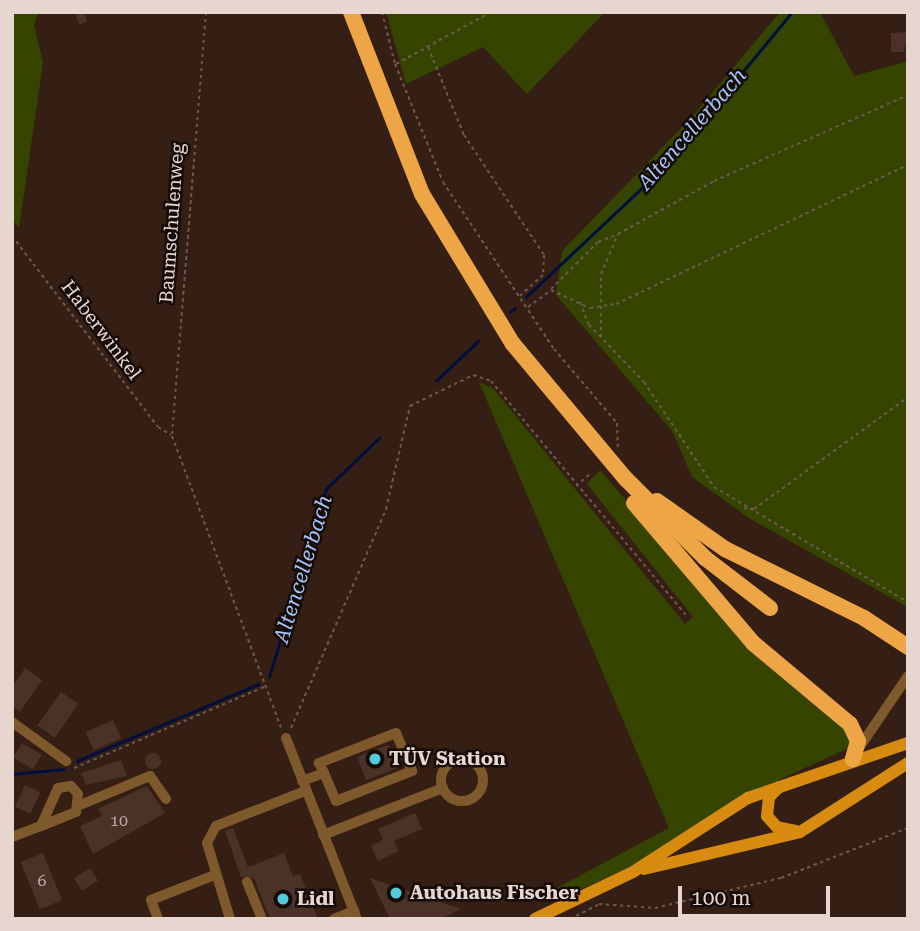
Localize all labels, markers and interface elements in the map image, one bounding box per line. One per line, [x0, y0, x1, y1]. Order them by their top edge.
water label: Altencellerbach [632, 63, 752, 195]
street label: Baumschulenweg [155, 142, 189, 304]
street label: Haberwinkel [56, 276, 146, 384]
water label: Altencellerbach [269, 492, 337, 646]
place label: TÜV Station [389, 748, 506, 770]
marker: TÜV Station [367, 751, 383, 767]
house number: 10 [110, 811, 128, 831]
house number: 6 [38, 871, 46, 891]
scale bar [682, 872, 834, 916]
place label: Autohaus Fischer [410, 882, 578, 904]
marker: Autohaus Fischer [388, 885, 404, 901]
text: 100 m [691, 886, 751, 910]
place label: Lidl [297, 888, 334, 910]
marker: Lidl [275, 891, 291, 907]

